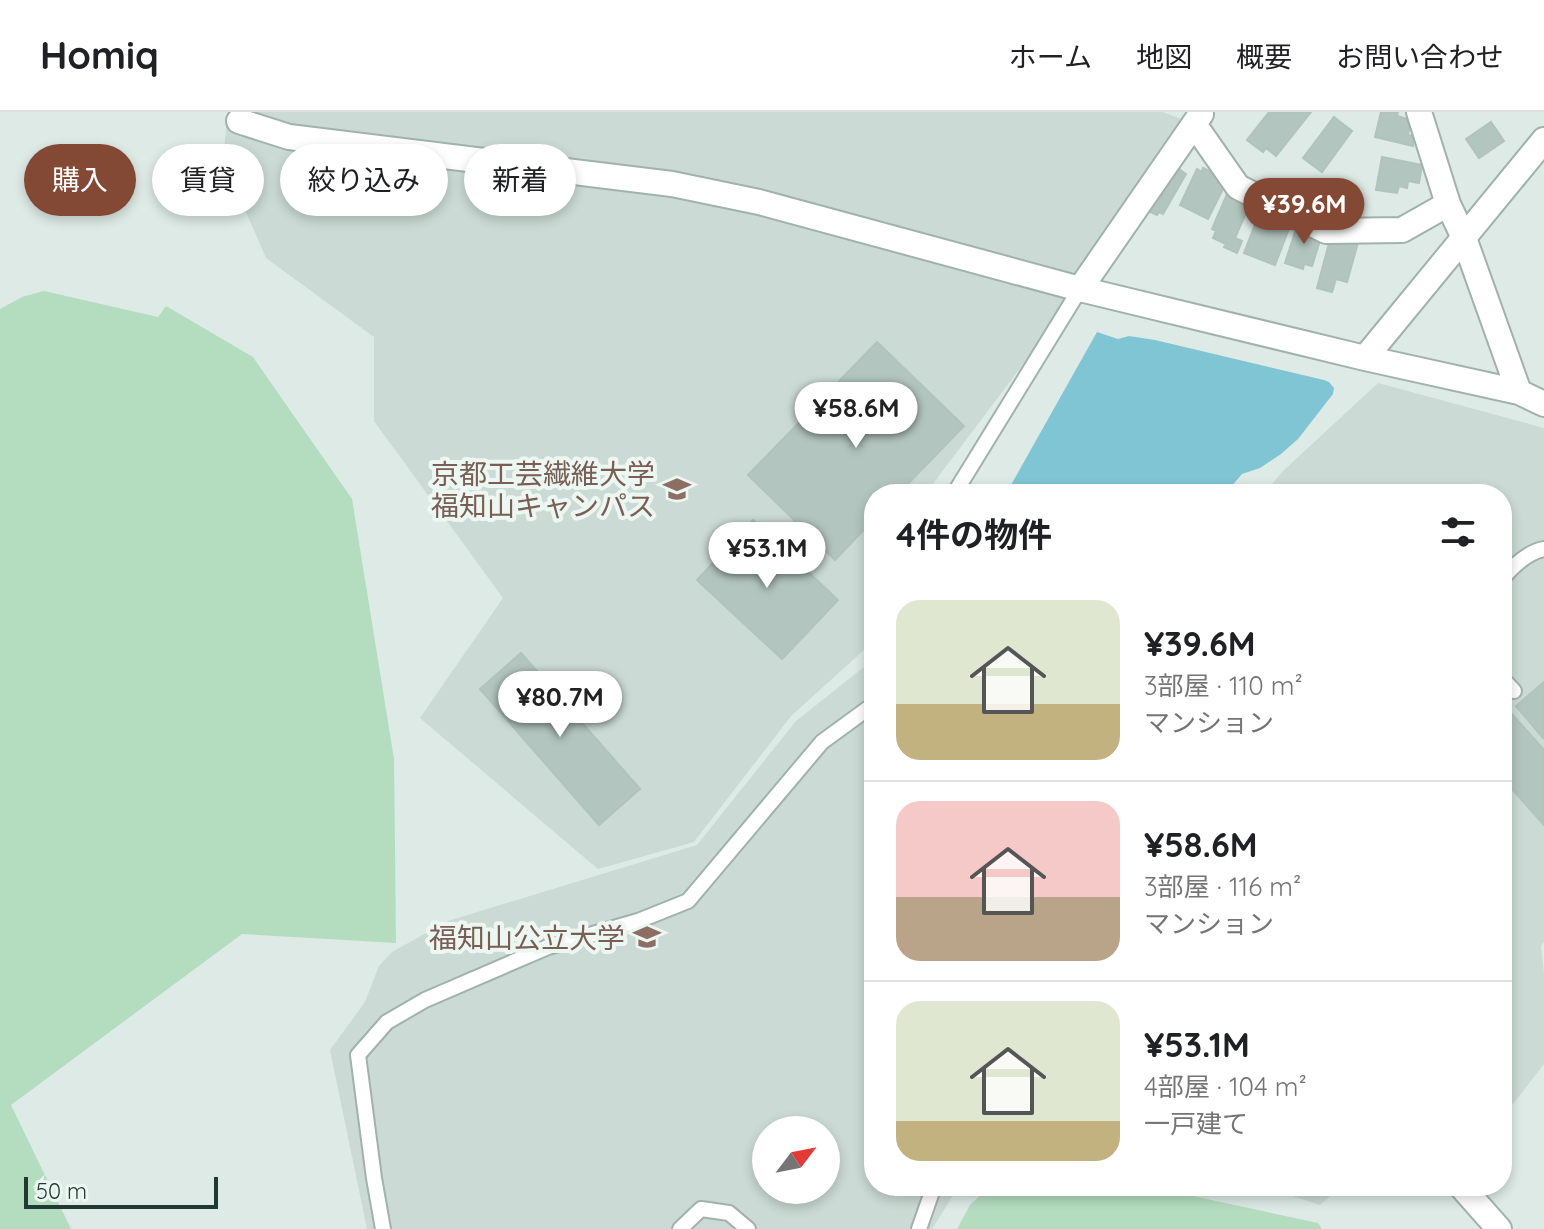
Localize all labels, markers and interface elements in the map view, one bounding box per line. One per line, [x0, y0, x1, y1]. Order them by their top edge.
text: Homiq [40, 31, 159, 79]
text: ホーム [1009, 39, 1092, 74]
text: 地図 [1136, 39, 1192, 74]
text: 概要 [1236, 39, 1292, 74]
text: お問い合わせ [1336, 39, 1504, 74]
chip: 購入 [24, 144, 136, 216]
chip: 賃貸 [152, 144, 264, 216]
chip: 絞り込み [280, 144, 448, 216]
chip: 新着 [464, 144, 576, 216]
pin: ¥39.6M [1239, 178, 1369, 246]
text: ¥39.6M [1261, 187, 1347, 220]
pin: ¥58.6M [791, 382, 921, 450]
text: ¥58.6M [813, 391, 899, 424]
place label: 京都工芸繊維大学 福知山キャンパス [431, 456, 655, 523]
school or university icon: 京都工芸繊維大学 福知山キャンパス [662, 474, 692, 504]
icon: filters [1436, 510, 1480, 554]
text: 4件の物件 [896, 513, 1052, 556]
pin: ¥53.1M [702, 522, 832, 590]
text: ¥53.1M [726, 531, 808, 564]
text: ¥39.6M [1144, 622, 1256, 665]
icon: home [960, 632, 1056, 728]
text: 3部屋 · 110 m² [1144, 669, 1303, 702]
pin: ¥80.7M [495, 671, 625, 739]
text: ¥80.7M [516, 680, 604, 713]
text: マンション [1144, 706, 1274, 739]
text: ¥58.6M [1144, 823, 1258, 866]
icon: home [960, 833, 1056, 929]
text: 3部屋 · 116 m² [1144, 870, 1301, 903]
text: マンション [1144, 907, 1274, 940]
place label: 福知山公立大学 [429, 920, 625, 955]
school or university icon: 福知山公立大学 [632, 922, 662, 952]
text: ¥53.1M [1144, 1023, 1250, 1066]
icon: home [960, 1033, 1056, 1129]
text: 4部屋 · 104 m² [1144, 1070, 1307, 1103]
text: 一戸建て [1144, 1107, 1248, 1140]
north arrow [752, 1116, 840, 1204]
map controls [752, 1116, 840, 1204]
scale bar [24, 1173, 218, 1209]
text: 50 m [36, 1177, 87, 1205]

